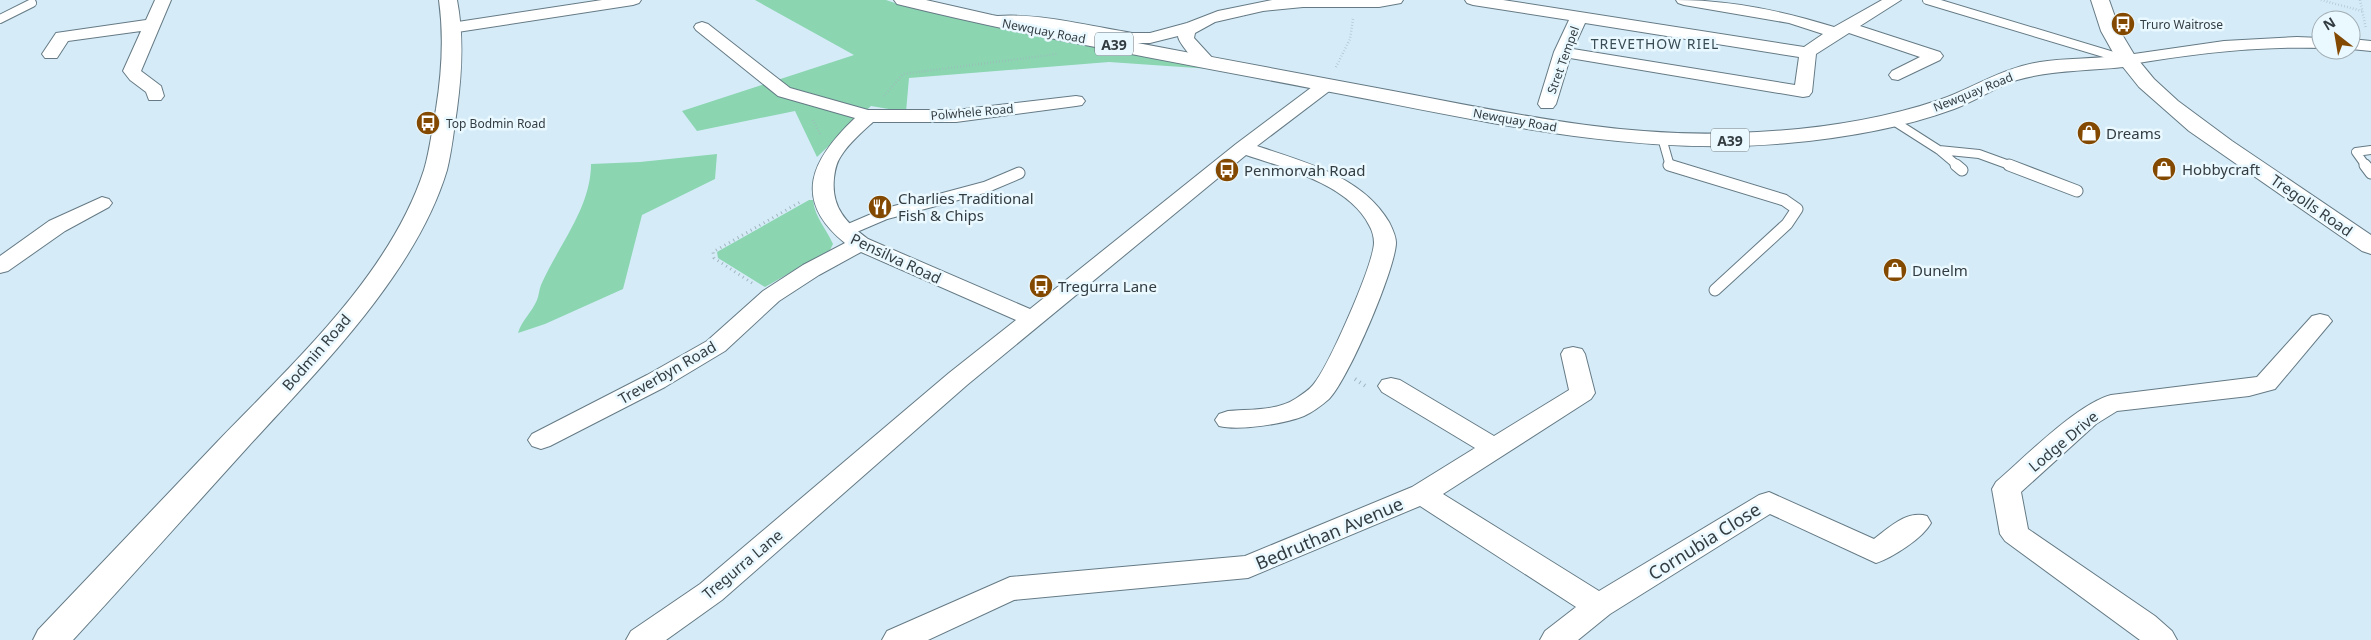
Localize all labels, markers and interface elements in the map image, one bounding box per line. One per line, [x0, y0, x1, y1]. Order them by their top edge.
north arrow [2311, 10, 2361, 60]
bus stop icon: Truro Waitrose [2110, 11, 2136, 37]
text: N [2319, 12, 2339, 35]
street label: Newquay Road [1001, 15, 1087, 47]
place label: Truro Waitrose [2140, 16, 2223, 33]
street label: Stret Tempel [1543, 24, 1583, 96]
road number: A39 [1095, 33, 1133, 56]
district label: TREVETHOW RIEL [1591, 34, 1719, 53]
street label: Newquay Road [1931, 68, 2015, 116]
street label: Polwhele Road [930, 100, 1014, 124]
street label: Newquay Road [1472, 104, 1558, 136]
bus stop icon: Top Bodmin Road [415, 110, 441, 136]
place label: Top Bodmin Road [446, 115, 546, 132]
shop icon: Dreams [2076, 120, 2102, 146]
place label: Dreams [2106, 123, 2161, 143]
road number: A39 [1711, 128, 1749, 152]
shop icon: Hobbycraft [2151, 156, 2177, 182]
bus stop icon: Penmorvah Road [1214, 157, 1240, 183]
place label: Hobbycraft [2182, 159, 2261, 179]
place label: Penmorvah Road [1244, 160, 1365, 180]
street label: Tregolls Road [2267, 170, 2357, 240]
place label: Charlies Traditional Fish & Chips [898, 188, 1034, 225]
restaurant icon: Charlies Traditional Fish & Chips [867, 194, 893, 220]
street label: Pensilva Road [847, 228, 945, 288]
shop icon: Dunelm [1882, 257, 1908, 283]
place label: Dunelm [1912, 260, 1968, 280]
bus stop icon: Tregurra Lane [1028, 273, 1054, 299]
place label: Tregurra Lane [1058, 276, 1157, 296]
street label: Bodmin Road [277, 310, 355, 394]
street label: Treverbyn Road [614, 336, 720, 408]
street label: Lodge Drive [2024, 406, 2102, 476]
street label: Bedruthan Avenue [1251, 491, 1407, 575]
street label: Cornubia Close [1643, 497, 1765, 585]
street label: Tregurra Lane [698, 525, 786, 603]

